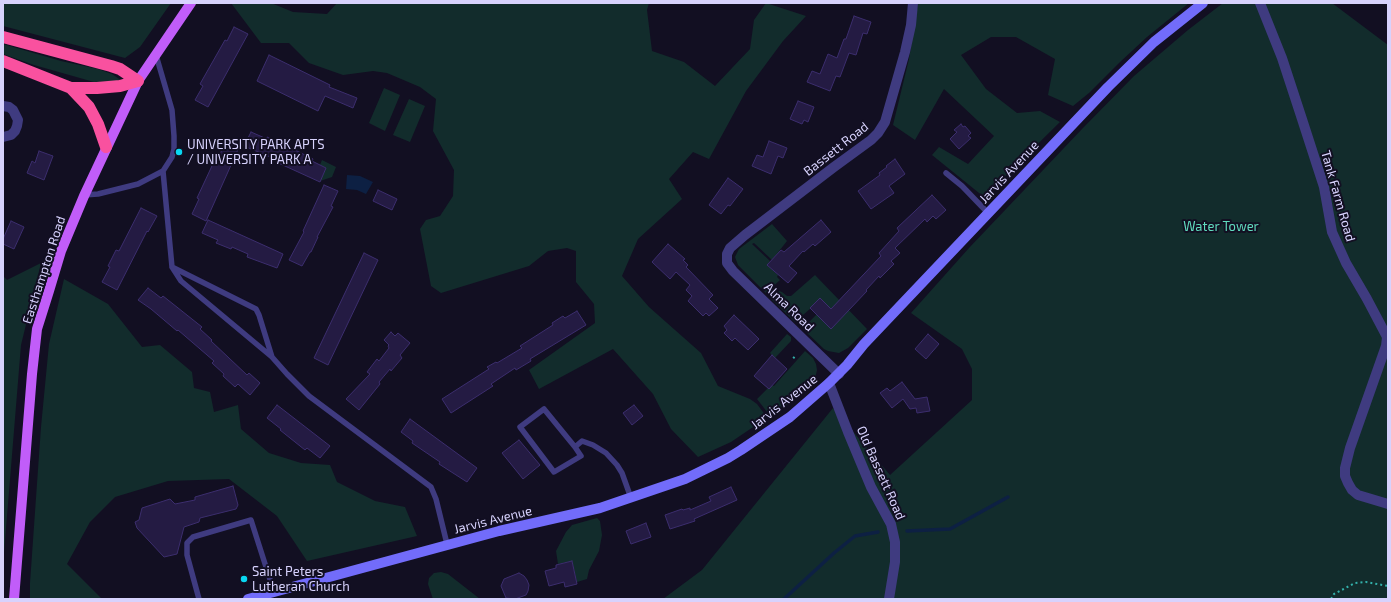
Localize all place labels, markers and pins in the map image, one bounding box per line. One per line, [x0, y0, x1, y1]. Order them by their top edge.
place label: UNIVERSITY PARK APTS / UNIVERSITY PARK A [187, 137, 325, 168]
marker: UNIVERSITY PARK APTS / UNIVERSITY PARK A [174, 147, 184, 157]
place label: Saint Peters Lutheran Church [252, 564, 350, 595]
marker: Saint Peters Lutheran Church [239, 574, 249, 584]

